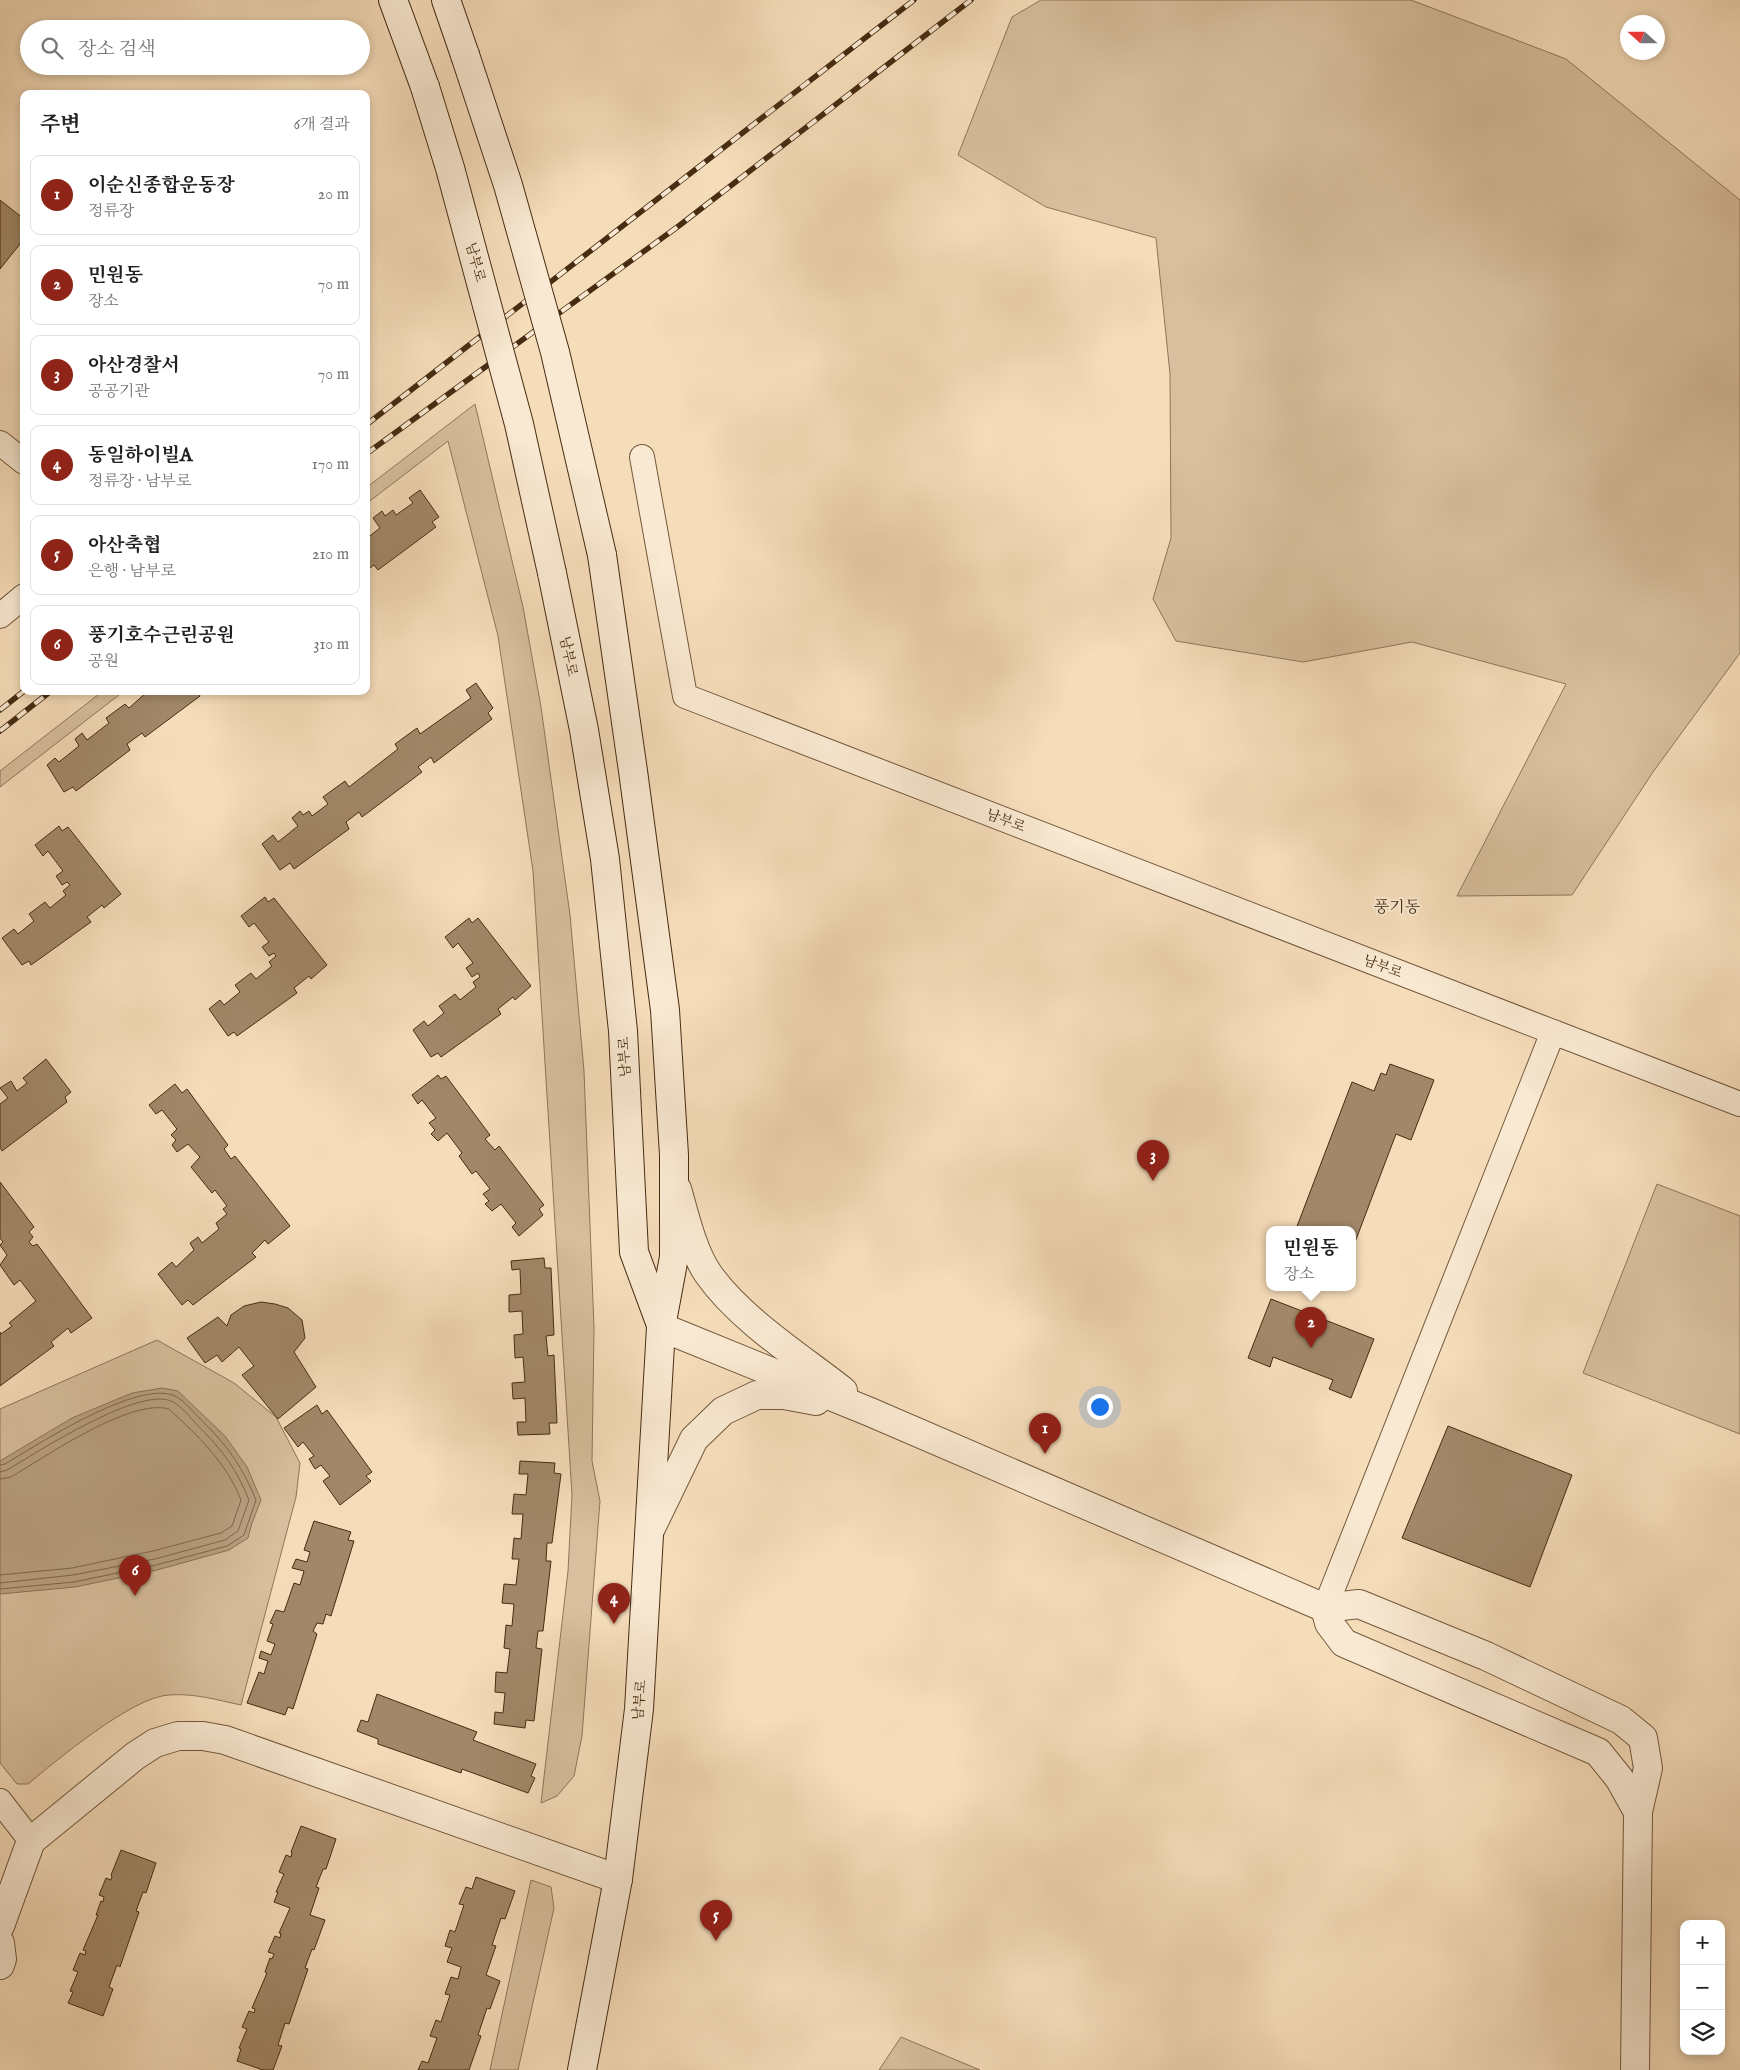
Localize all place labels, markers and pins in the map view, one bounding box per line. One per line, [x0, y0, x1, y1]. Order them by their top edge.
pin: 3 [1137, 1140, 1169, 1181]
pin: 2 [1295, 1307, 1327, 1348]
pin: 1 [1029, 1413, 1061, 1454]
pin: 6 [119, 1555, 151, 1596]
pin: 4 [598, 1583, 630, 1624]
pin: 5 [700, 1900, 732, 1941]

